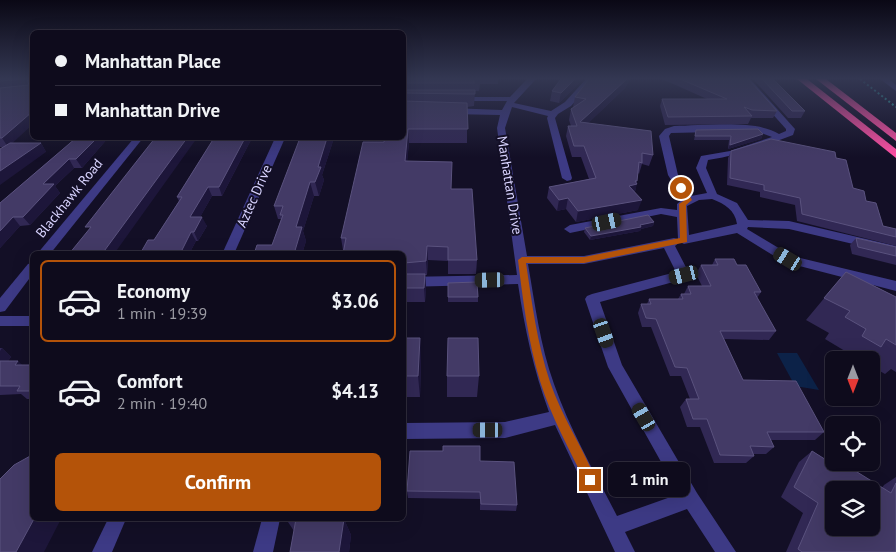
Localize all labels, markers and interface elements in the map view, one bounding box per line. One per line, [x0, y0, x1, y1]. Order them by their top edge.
text: Manhattan Place [85, 49, 221, 73]
text: Manhattan Drive [85, 98, 220, 122]
street label: Manhattan Drive [493, 134, 527, 236]
street label: Blackhawk Road [32, 155, 106, 241]
street label: Aztec Drive [232, 162, 276, 230]
route start [670, 177, 692, 199]
car [590, 212, 623, 232]
car [771, 245, 804, 273]
car [667, 264, 700, 286]
car [474, 272, 505, 288]
icon: car [57, 279, 102, 324]
text: Economy [117, 279, 190, 303]
text: $3.06 [331, 289, 379, 313]
text: 1 min · 19:39 [117, 303, 207, 323]
car [592, 316, 615, 350]
north arrow [825, 351, 880, 406]
map controls [825, 351, 880, 536]
icon: car [57, 369, 102, 414]
text: Comfort [117, 369, 183, 393]
text: $4.13 [331, 379, 379, 403]
text: 2 min · 19:40 [117, 393, 207, 413]
car [630, 400, 657, 434]
button: locate [825, 416, 880, 471]
car [473, 423, 503, 438]
button: Confirm [55, 453, 381, 511]
callout: 1 min [608, 462, 690, 498]
route end [579, 469, 601, 491]
text: 1 min [629, 469, 669, 489]
button: layers [825, 481, 880, 536]

